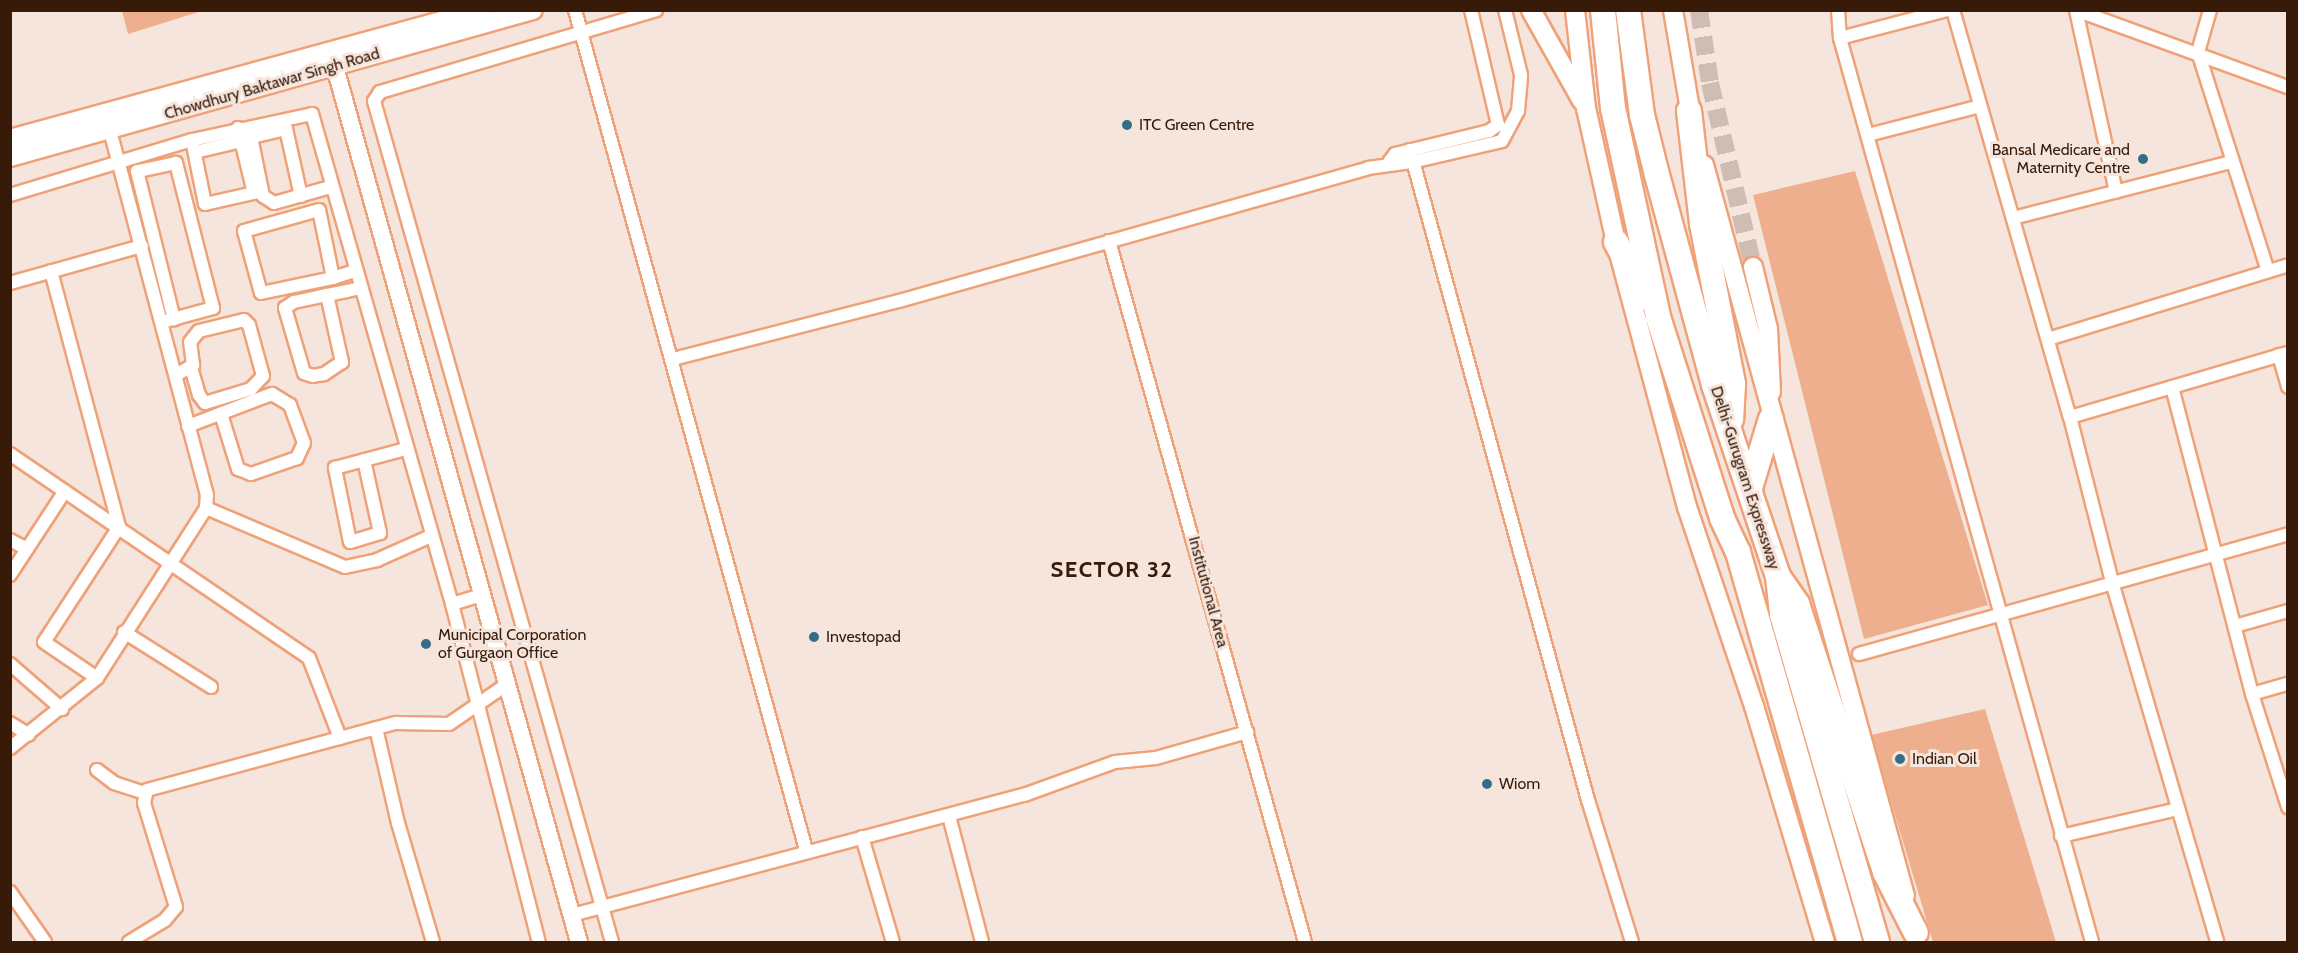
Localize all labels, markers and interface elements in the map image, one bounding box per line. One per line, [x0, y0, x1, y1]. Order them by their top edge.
street label: Chowdhury Baktawar Singh Road [162, 44, 382, 124]
place label: ITC Green Centre [1139, 115, 1254, 135]
marker: ITC Green Centre [1120, 118, 1134, 132]
place label: Bansal Medicare and Maternity Centre [1992, 140, 2130, 178]
marker: Bansal Medicare and Maternity Centre [2134, 150, 2152, 168]
street label: Delhi-Gurugram Expressway [1706, 384, 1784, 572]
street label: Institutional Area [1184, 534, 1232, 650]
district label: SECTOR 32 [1051, 557, 1173, 583]
place label: Municipal Corporation of Gurgaon Office [438, 625, 586, 663]
place label: Investopad [826, 627, 901, 647]
marker: Investopad [807, 630, 821, 644]
marker: Municipal Corporation of Gurgaon Office [419, 637, 433, 651]
place label: Indian Oil [1912, 749, 1977, 769]
marker: Indian Oil [1893, 752, 1907, 766]
place label: Wiom [1499, 774, 1540, 794]
marker: Wiom [1480, 777, 1494, 791]

